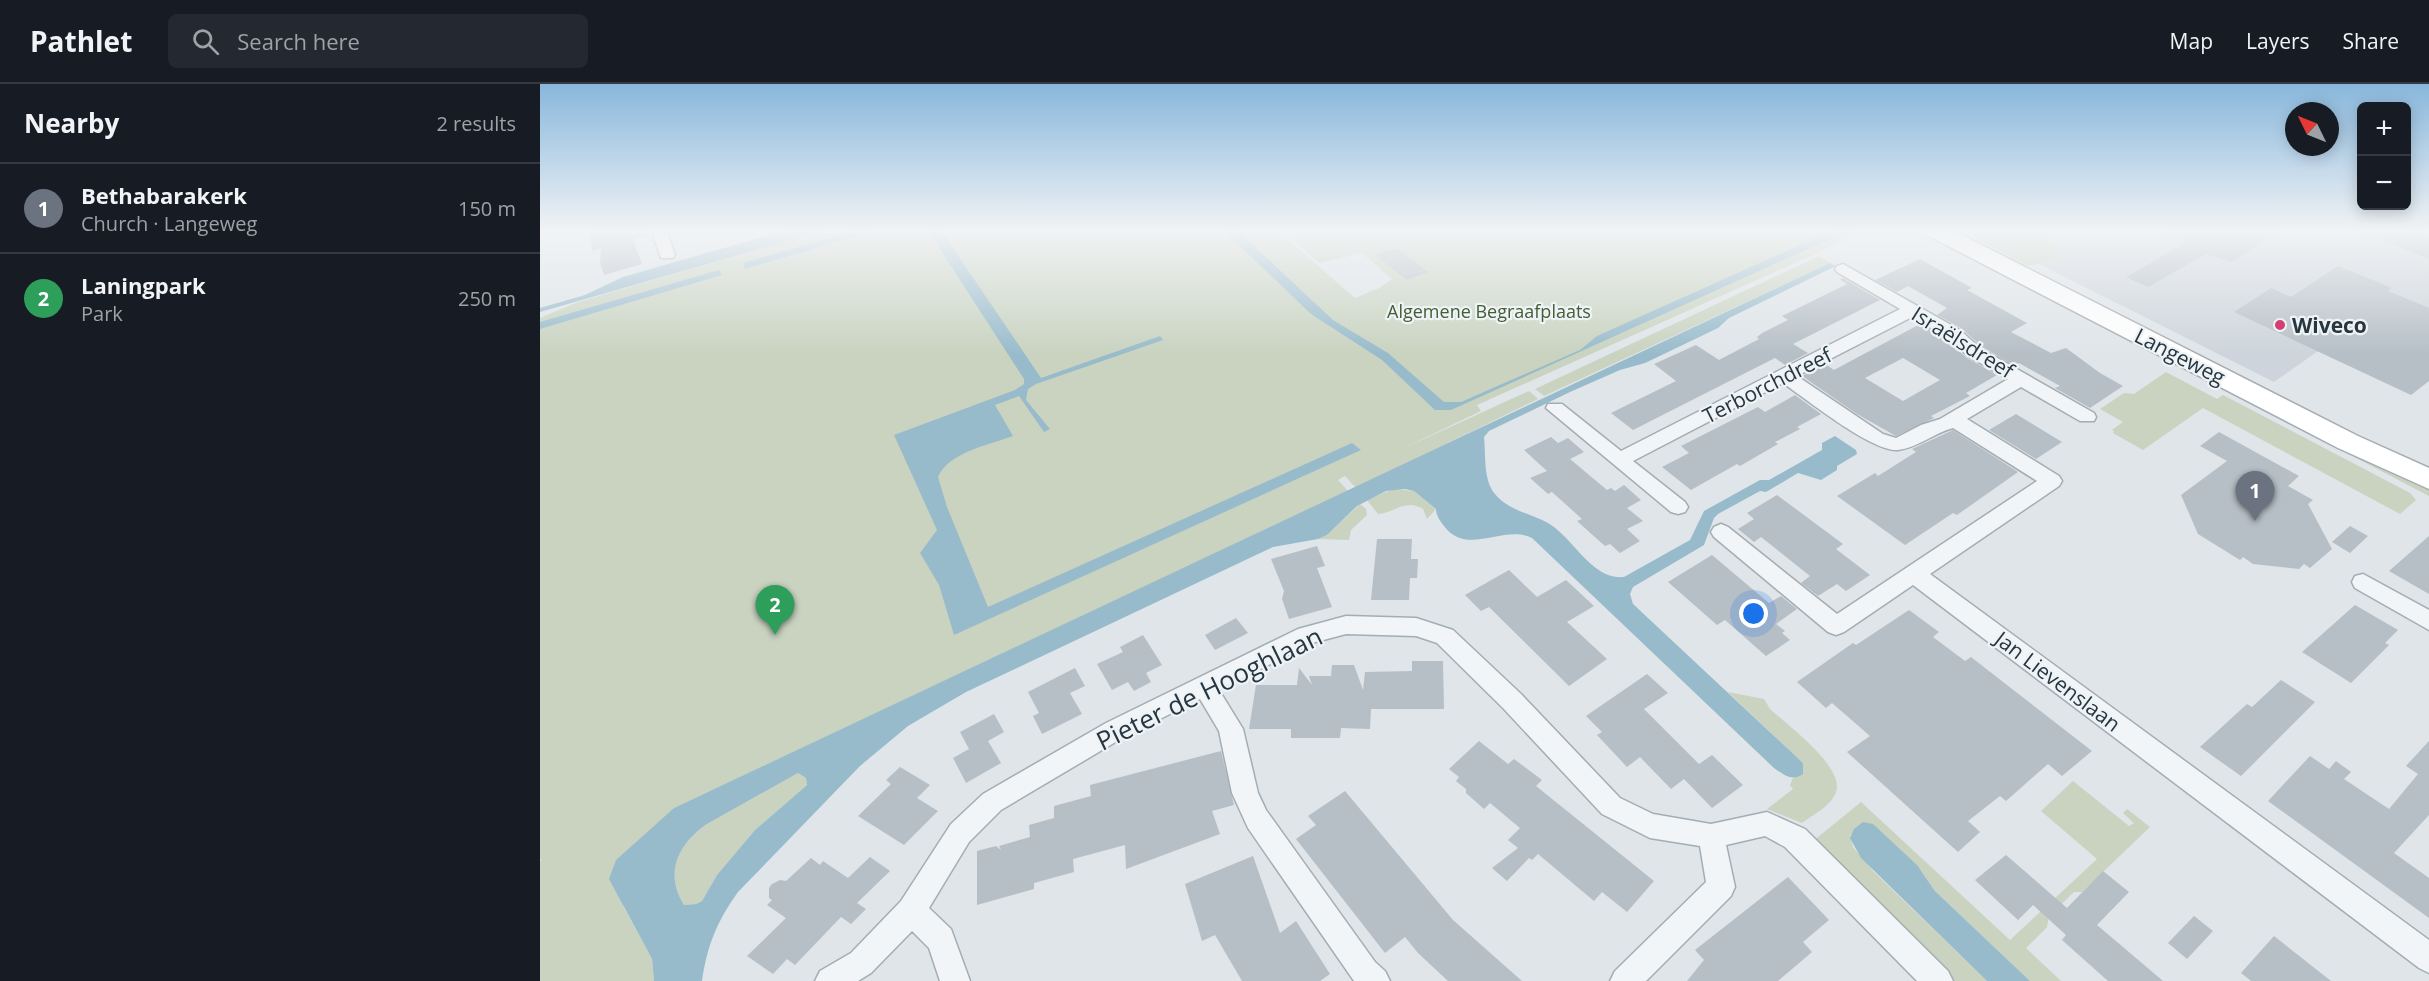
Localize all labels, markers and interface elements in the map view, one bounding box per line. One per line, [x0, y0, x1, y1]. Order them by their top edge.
search box [168, 14, 588, 68]
text: Pathlet [30, 22, 132, 60]
icon: search [189, 25, 222, 58]
text: Search here [237, 26, 360, 56]
text: Map [2170, 27, 2213, 55]
text: Layers [2246, 27, 2310, 55]
text: Share [2343, 27, 2399, 55]
north arrow [2285, 102, 2339, 156]
map controls [2357, 102, 2411, 210]
button: + [2357, 102, 2411, 156]
text: Nearby [24, 105, 119, 141]
text: 2 results [436, 110, 516, 137]
button: − [2357, 156, 2411, 210]
text: Bethabarakerk [81, 180, 247, 210]
text: 1 [38, 195, 49, 222]
text: 150 m [458, 195, 516, 222]
text: Church · Langeweg [81, 210, 257, 237]
text: Laningpark [81, 270, 206, 300]
text: 2 [38, 285, 49, 312]
text: 250 m [458, 285, 516, 312]
park label: Algemene Begraafplaats [1387, 299, 1591, 323]
text: Park [81, 300, 123, 327]
street label: Israëlsdreef [1907, 300, 2021, 385]
place label: Wiveco [2292, 311, 2367, 339]
marker: Wiveco [2273, 318, 2287, 332]
street label: Langeweg [2130, 321, 2230, 391]
street label: Terborchdreef [1698, 340, 1838, 429]
pin: 1 [2236, 472, 2274, 521]
pin: 2 [756, 586, 794, 635]
your location [1739, 599, 1768, 628]
street label: Pieter de Hooghlaan [1090, 618, 1328, 758]
street label: Jan Lievenslaan [1988, 623, 2126, 737]

